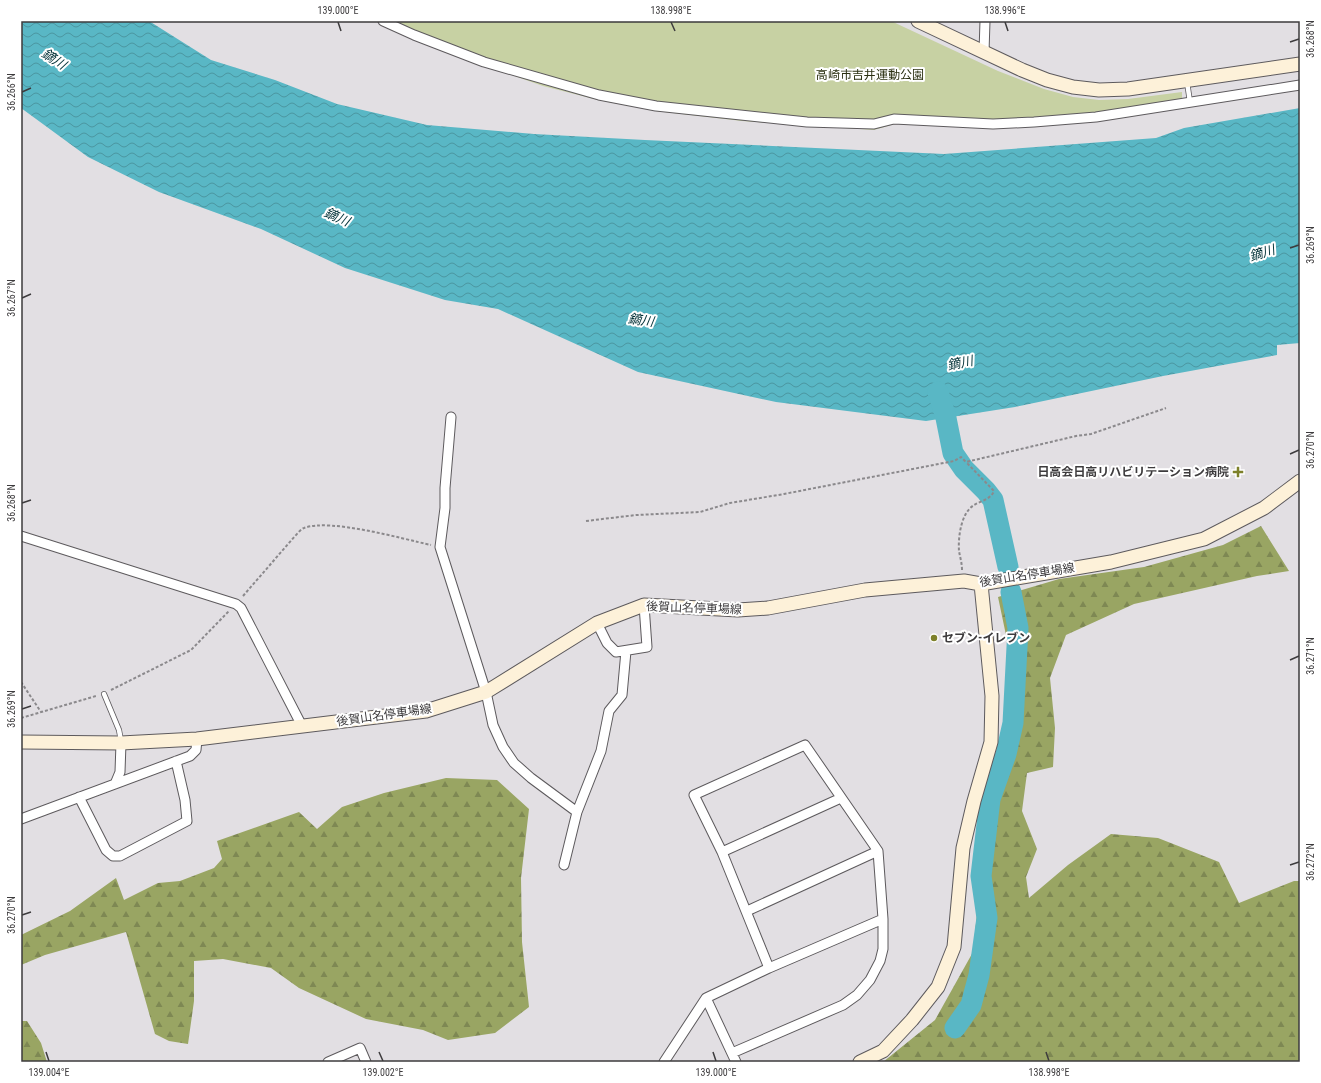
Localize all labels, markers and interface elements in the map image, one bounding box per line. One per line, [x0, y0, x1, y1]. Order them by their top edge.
text: 139.000°E [318, 5, 359, 16]
text: 138.998°E [651, 5, 692, 16]
text: 138.996°E [985, 5, 1026, 16]
text: 36.268°N [1305, 20, 1316, 58]
water label: 鏑川 [39, 46, 71, 73]
park label: 高崎市吉井運動公園 [816, 68, 924, 82]
text: 36.266°N [6, 73, 17, 111]
water label: 鏑川 [322, 205, 354, 230]
text: 36.269°N [1305, 226, 1316, 264]
water label: 鏑川 [1247, 241, 1279, 264]
text: 36.267°N [6, 279, 17, 317]
water label: 鏑川 [627, 311, 657, 330]
water label: 鏑川 [946, 353, 976, 373]
text: 36.270°N [1305, 431, 1316, 469]
place label: 日高会日高リハビリテーション病院 [1037, 465, 1229, 479]
marker: 日高会日高リハビリテーション病院 [1232, 466, 1244, 478]
text: 36.268°N [6, 484, 17, 522]
street label: 後賀山名停車場線 [978, 561, 1076, 589]
street label: 後賀山名停車場線 [646, 599, 742, 617]
place label: セブン-イレブン [942, 631, 1030, 645]
marker: セブン-イレブン [929, 633, 939, 643]
text: 36.271°N [1305, 637, 1316, 675]
text: 36.269°N [6, 690, 17, 728]
street label: 後賀山名停車場線 [335, 701, 433, 729]
text: 36.272°N [1305, 843, 1316, 881]
text: 36.270°N [6, 896, 17, 934]
text: 139.004°E [29, 1067, 70, 1078]
text: 139.002°E [363, 1067, 404, 1078]
text: 139.000°E [696, 1067, 737, 1078]
text: 138.998°E [1029, 1067, 1070, 1078]

